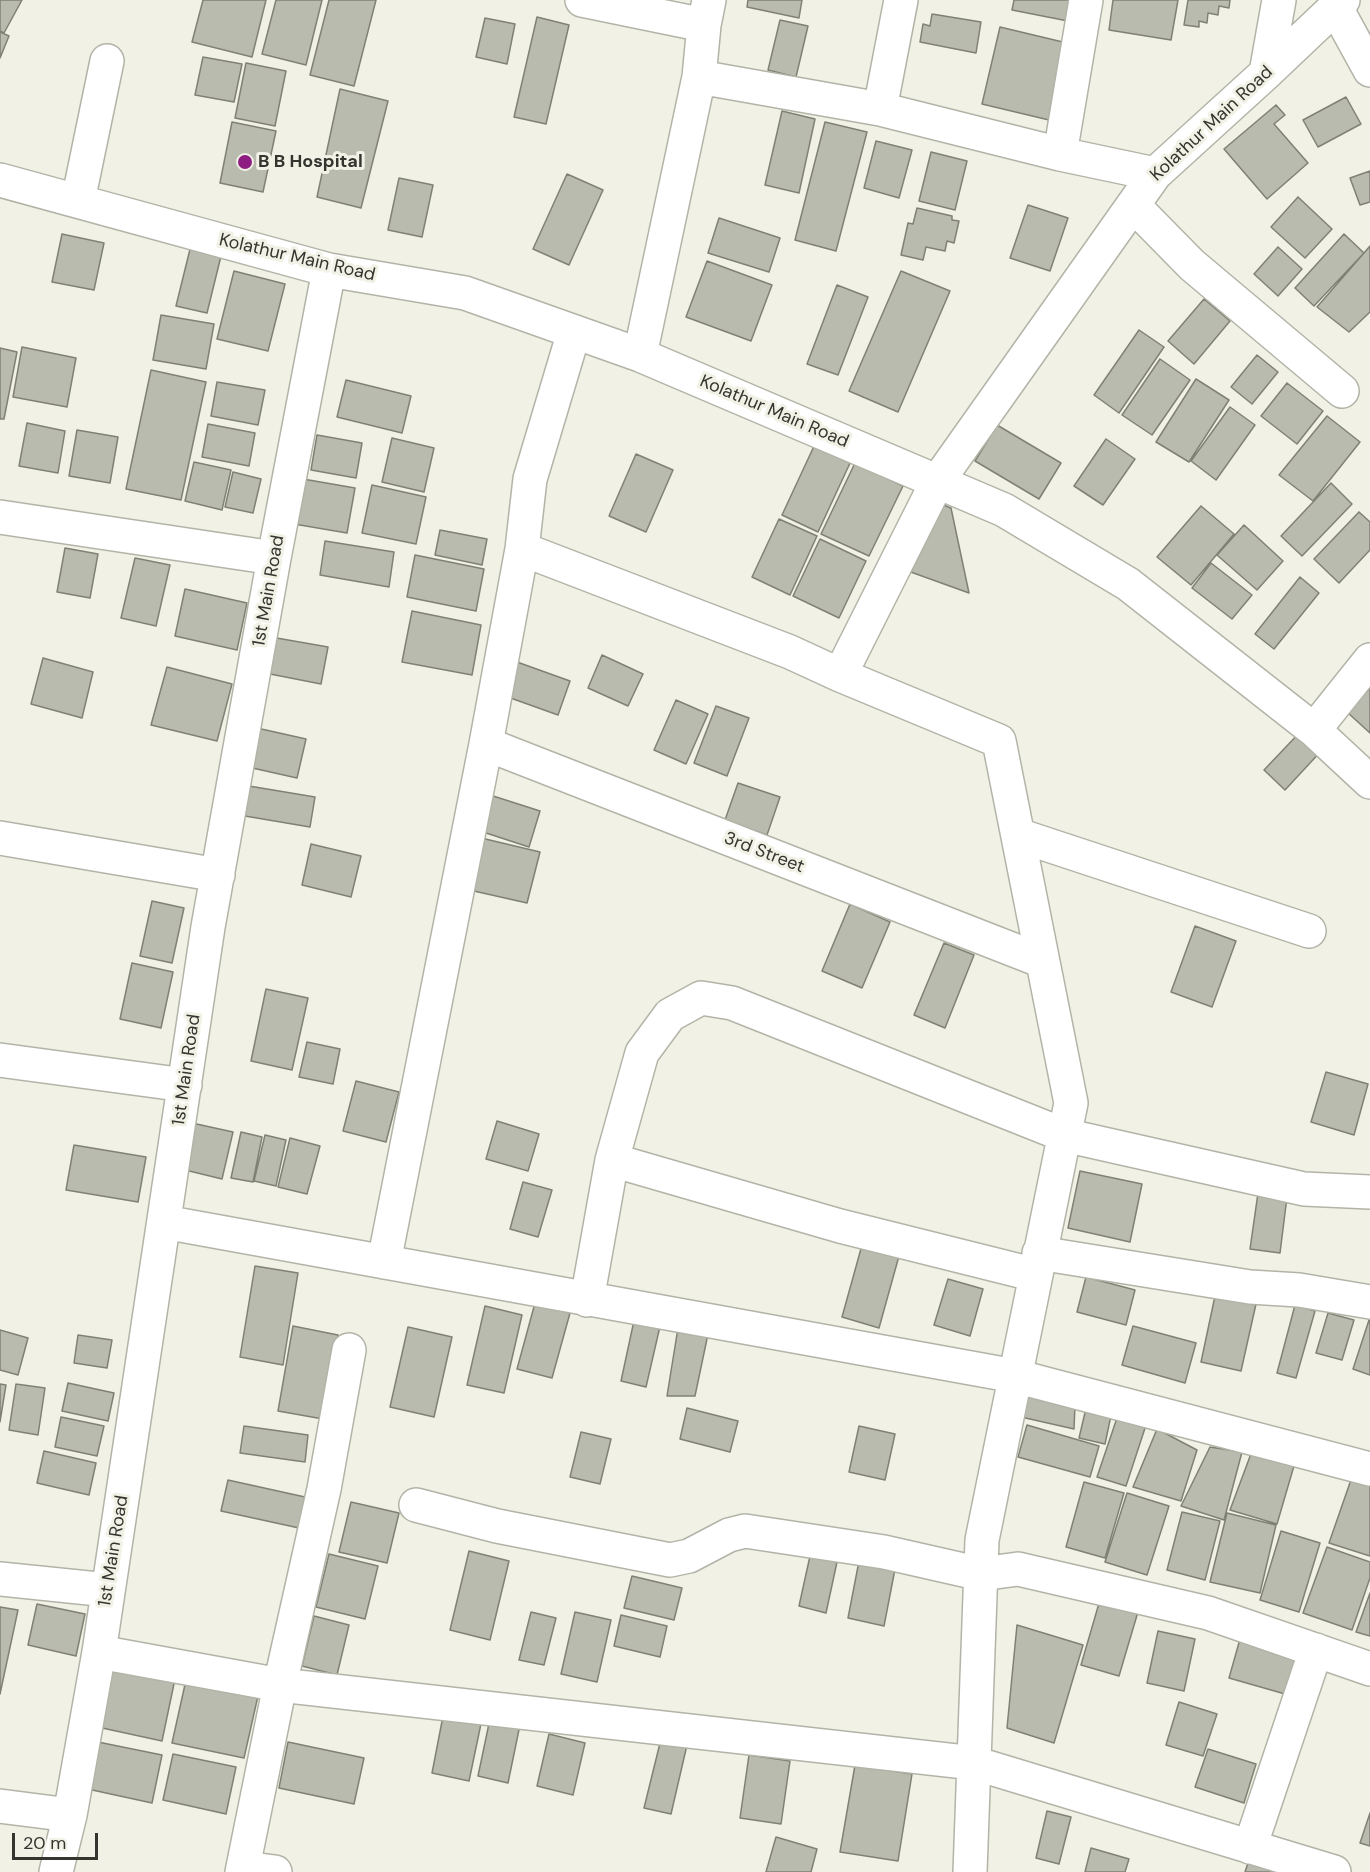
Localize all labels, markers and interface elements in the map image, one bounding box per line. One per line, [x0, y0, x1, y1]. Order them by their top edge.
street label: Kolathur Main Road [1146, 62, 1278, 186]
place label: B B Hospital [258, 151, 363, 173]
marker: B B Hospital [236, 153, 254, 171]
street label: Kolathur Main Road [217, 230, 377, 286]
street label: Kolathur Main Road [696, 371, 852, 453]
street label: 1st Main Road [249, 534, 289, 648]
street label: 3rd Street [721, 828, 807, 878]
street label: 1st Main Road [168, 1013, 206, 1127]
street label: 1st Main Road [95, 1494, 133, 1608]
scale bar [15, 1821, 100, 1859]
text: 20 m [23, 1831, 66, 1855]

